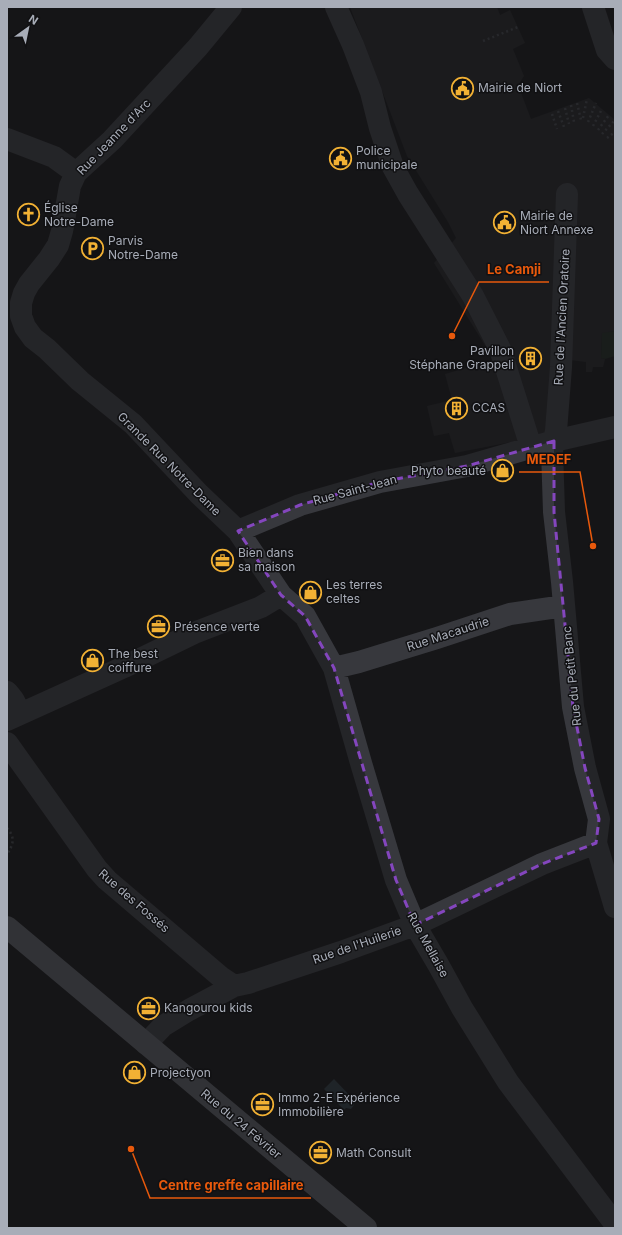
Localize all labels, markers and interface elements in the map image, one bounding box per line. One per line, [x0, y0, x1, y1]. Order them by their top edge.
north arrow [8, 8, 48, 48]
text: N [26, 11, 41, 28]
public building icon: Mairie de Niort [450, 75, 476, 101]
place label: Mairie de Niort [478, 80, 562, 95]
street label: Rue Jeanne d'Arc [74, 95, 154, 178]
place label: Police municipale [356, 143, 417, 172]
public building icon: Police municipale [328, 145, 354, 171]
place label: Église Notre-Dame [44, 200, 114, 229]
church icon: Église Notre-Dame [16, 202, 42, 228]
place label: Mairie de Niort Annexe [520, 208, 594, 237]
public building icon: Mairie de Niort Annexe [492, 210, 518, 236]
place label: Parvis Notre-Dame [108, 233, 178, 262]
parking icon: Parvis Notre-Dame [79, 235, 105, 261]
street label: Rue de l'Ancien Oratoire [550, 248, 573, 386]
callout: Le Camji [479, 257, 549, 282]
text: Le Camji [487, 261, 541, 277]
place label: Pavillon Stéphane Grappeli [409, 343, 514, 372]
building icon: Pavillon Stéphane Grappeli [517, 345, 543, 371]
building icon: CCAS [444, 395, 470, 421]
place label: CCAS [472, 400, 506, 415]
street label: Grande Rue Notre-Dame [115, 409, 224, 518]
callout: MEDEF [519, 447, 580, 472]
text: MEDEF [527, 451, 572, 467]
shop icon: Phyto beauté [489, 458, 515, 484]
place label: Phyto beauté [411, 463, 486, 478]
street label: Rue Saint-Jean [311, 471, 398, 508]
place label: Bien dans sa maison [238, 545, 295, 574]
office icon: Bien dans sa maison [210, 547, 236, 573]
place label: Les terres celtes [326, 577, 383, 606]
shop icon: Les terres celtes [298, 579, 324, 605]
street label: Rue Macaudrie [405, 613, 491, 654]
office icon: Présence verte [146, 614, 172, 640]
place label: Présence verte [174, 619, 260, 634]
street label: Rue du Petit Banc [559, 625, 584, 727]
place label: The best coiffure [108, 646, 158, 675]
shop icon: The best coiffure [80, 648, 106, 674]
street label: Rue des Fossés [96, 866, 173, 935]
street label: Rue Mellaise [404, 910, 452, 980]
street label: Rue de l'Huilerie [311, 922, 403, 967]
office icon: Kangourou kids [136, 995, 162, 1021]
place label: Kangourou kids [164, 1000, 253, 1015]
shop icon: Projectyon [121, 1060, 147, 1086]
place label: Projectyon [150, 1065, 211, 1080]
street label: Rue du 24 Février [198, 1086, 285, 1162]
place label: Immo 2-E Expérience Immobilière [278, 1090, 400, 1119]
office icon: Immo 2-E Expérience Immobilière [250, 1092, 276, 1118]
office icon: Math Consult [308, 1140, 334, 1166]
place label: Math Consult [336, 1145, 412, 1160]
callout: Centre greffe capillaire [150, 1173, 311, 1198]
text: Centre greffe capillaire [158, 1177, 304, 1193]

